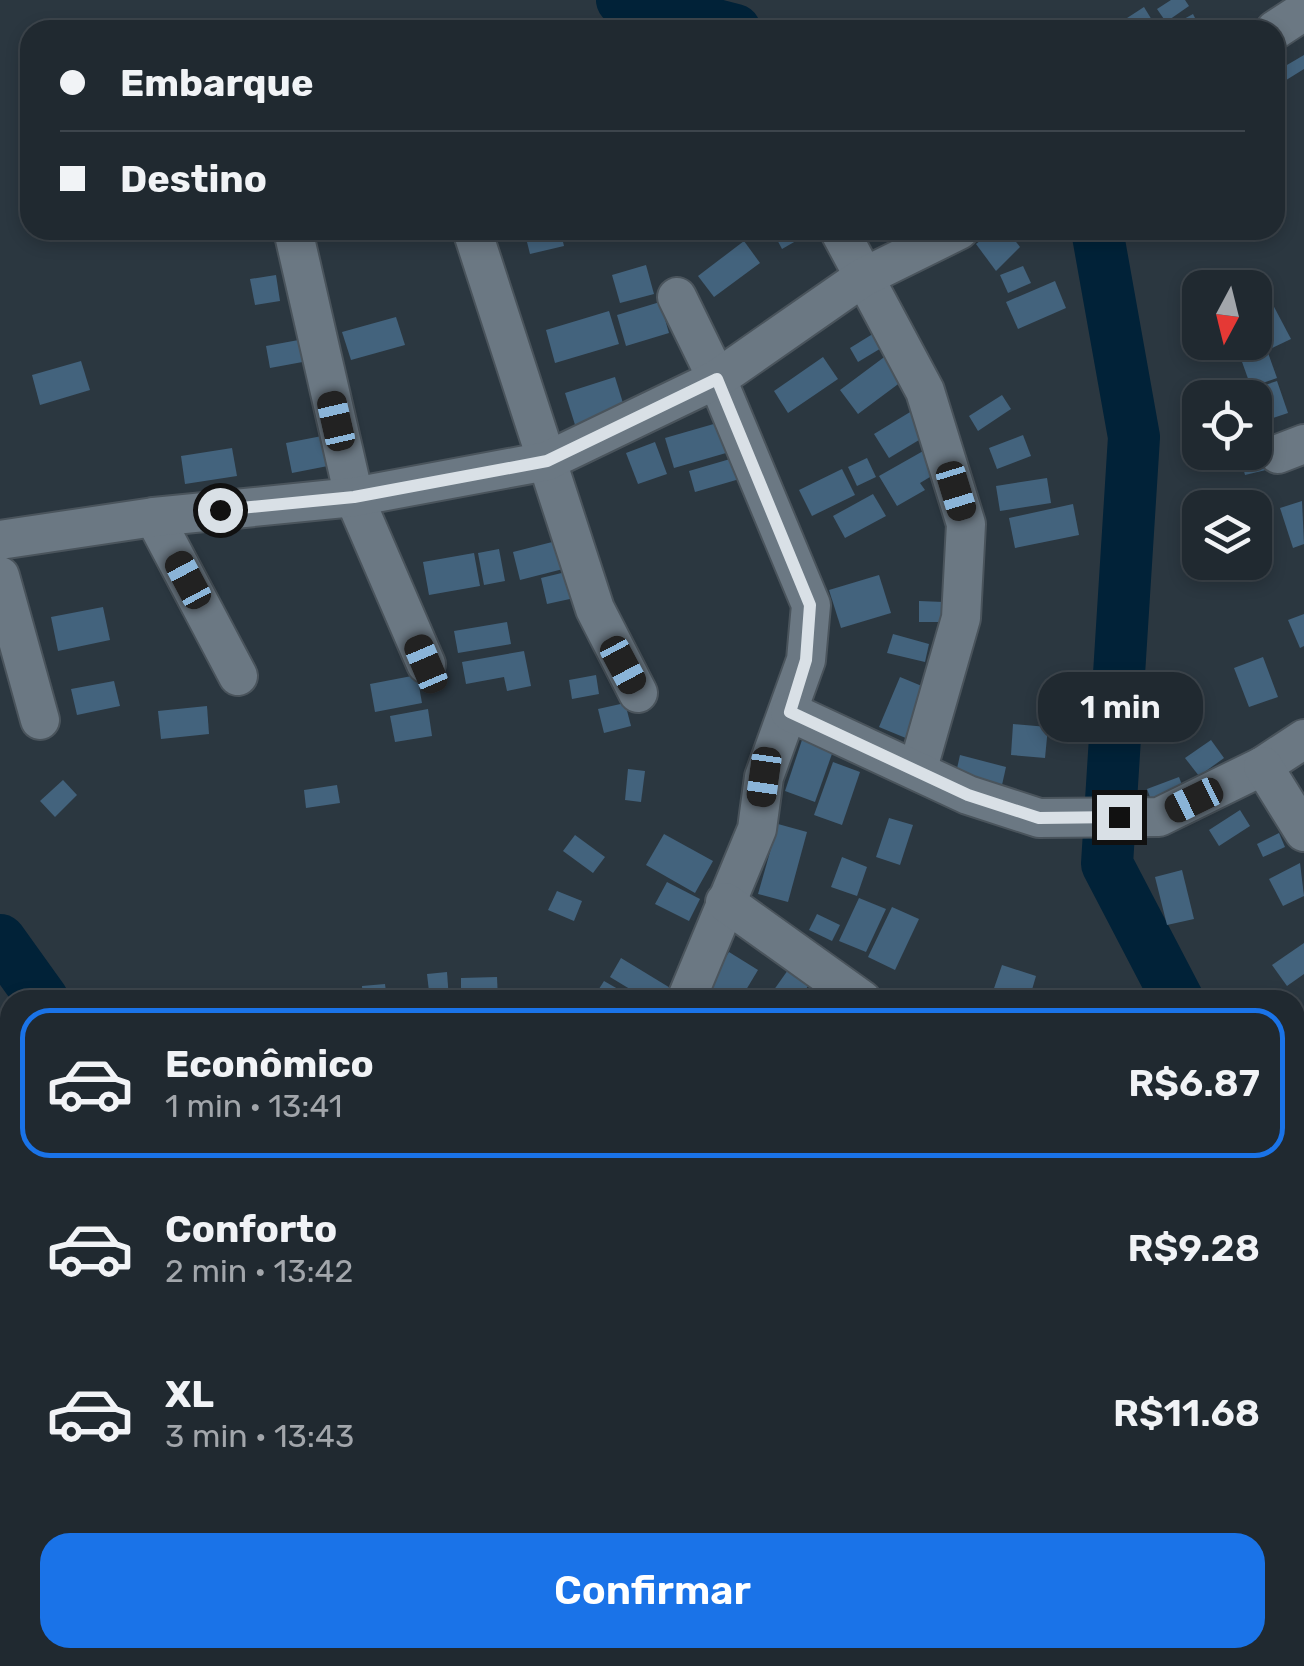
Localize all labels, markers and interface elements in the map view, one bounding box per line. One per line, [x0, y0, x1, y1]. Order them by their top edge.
text: Embarque [120, 60, 313, 106]
text: Destino [120, 156, 267, 202]
north arrow [1182, 270, 1272, 360]
map controls [1182, 270, 1272, 580]
button: locate [1182, 380, 1272, 470]
car [315, 388, 357, 454]
car [933, 458, 979, 524]
route start [198, 488, 243, 533]
button: layers [1182, 490, 1272, 580]
car [161, 546, 215, 614]
car [400, 631, 452, 697]
car [596, 631, 650, 699]
callout: 1 min [1036, 672, 1202, 742]
text: 1 min [1080, 688, 1161, 726]
car [745, 745, 783, 809]
car [1160, 773, 1228, 827]
route end [1097, 795, 1142, 840]
icon: car [45, 1038, 135, 1128]
text: Econômico [165, 1041, 374, 1087]
text: R$6.87 [1128, 1060, 1260, 1106]
text: 1 min · 13:41 [165, 1087, 342, 1125]
icon: car [45, 1203, 135, 1293]
text: Conforto [165, 1206, 337, 1252]
text: R$9.28 [1127, 1225, 1260, 1271]
text: 2 min · 13:42 [165, 1252, 353, 1290]
icon: car [45, 1368, 135, 1458]
text: XL [165, 1371, 214, 1417]
text: R$11.68 [1113, 1390, 1260, 1436]
text: 3 min · 13:43 [165, 1417, 354, 1455]
button: Confirmar [40, 1533, 1265, 1648]

